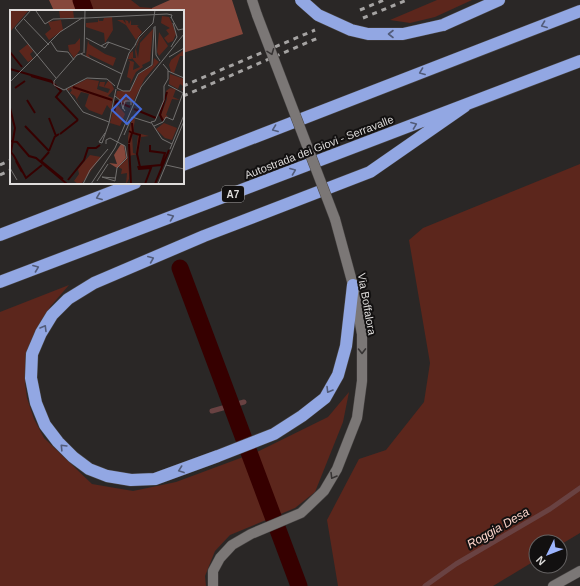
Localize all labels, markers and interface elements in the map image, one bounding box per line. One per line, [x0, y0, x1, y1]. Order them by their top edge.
inset map [10, 10, 184, 184]
one-way arrow [540, 21, 547, 29]
one-way arrow [388, 30, 394, 38]
one-way arrow [267, 48, 275, 55]
one-way arrow [419, 67, 426, 75]
street label: Autostrada dei Giovi - Serravalle [243, 113, 395, 181]
one-way arrow [411, 121, 418, 129]
one-way arrow [272, 124, 279, 132]
one-way arrow [289, 167, 296, 175]
road number: A7 [222, 186, 244, 202]
one-way arrow [95, 193, 102, 201]
one-way arrow [168, 213, 175, 221]
one-way arrow [146, 256, 154, 264]
one-way arrow [33, 264, 40, 272]
street label: Via Boffalora [356, 272, 378, 337]
one-way arrow [39, 325, 47, 332]
one-way arrow [358, 348, 366, 354]
one-way arrow [327, 386, 334, 393]
one-way arrow [60, 444, 68, 452]
one-way arrow [178, 465, 185, 473]
one-way arrow [330, 472, 337, 479]
water label: Roggia Desa [464, 504, 532, 551]
north arrow [528, 534, 568, 574]
text: N [534, 554, 548, 568]

